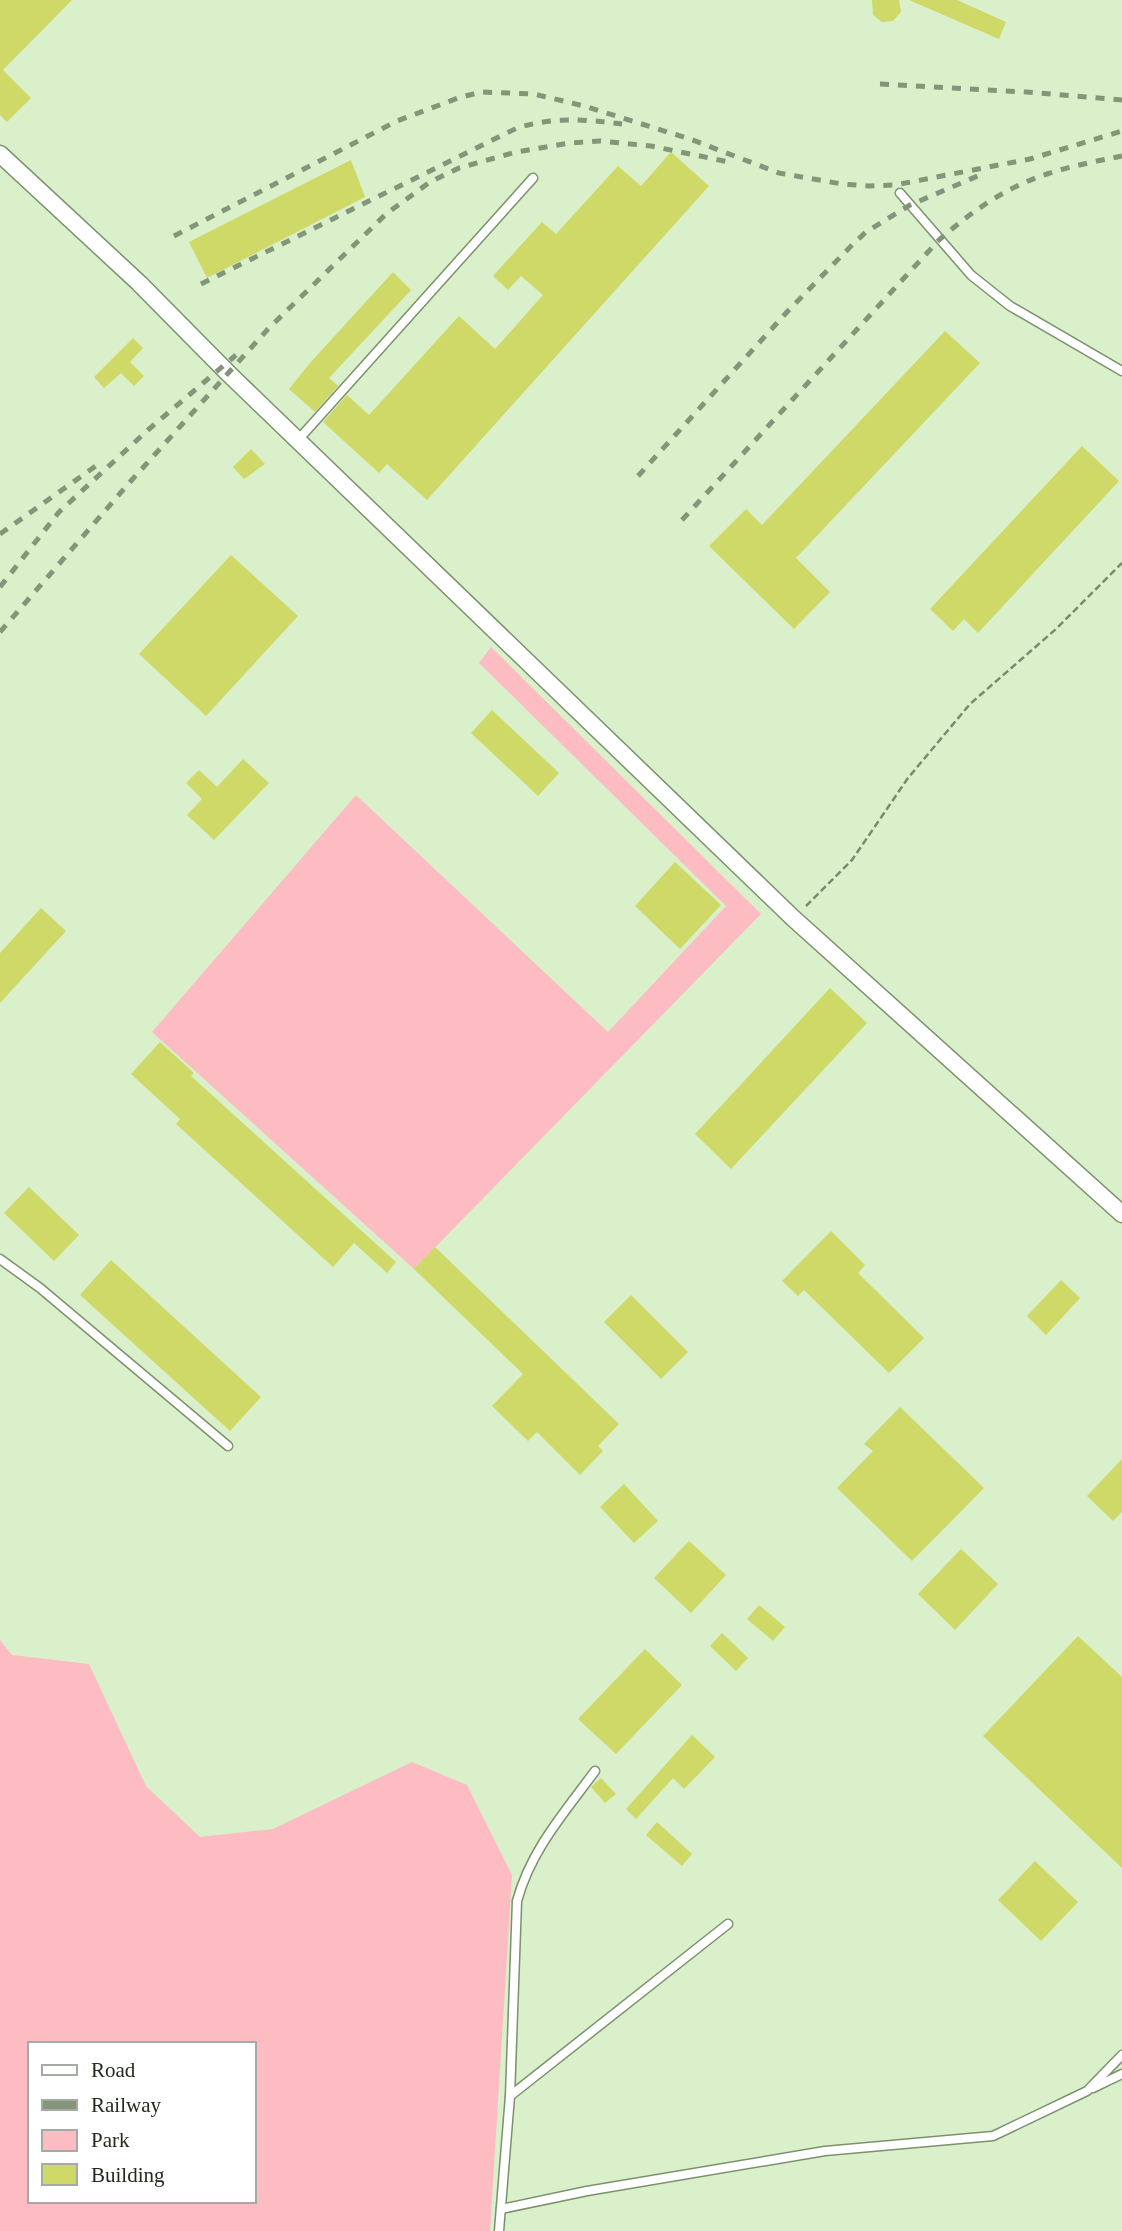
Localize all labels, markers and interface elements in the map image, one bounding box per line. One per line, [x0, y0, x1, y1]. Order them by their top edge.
legend [28, 2042, 256, 2203]
text: Road [91, 2058, 136, 2082]
text: Railway [91, 2093, 161, 2117]
text: Park [91, 2128, 130, 2152]
text: Building [91, 2163, 165, 2187]

